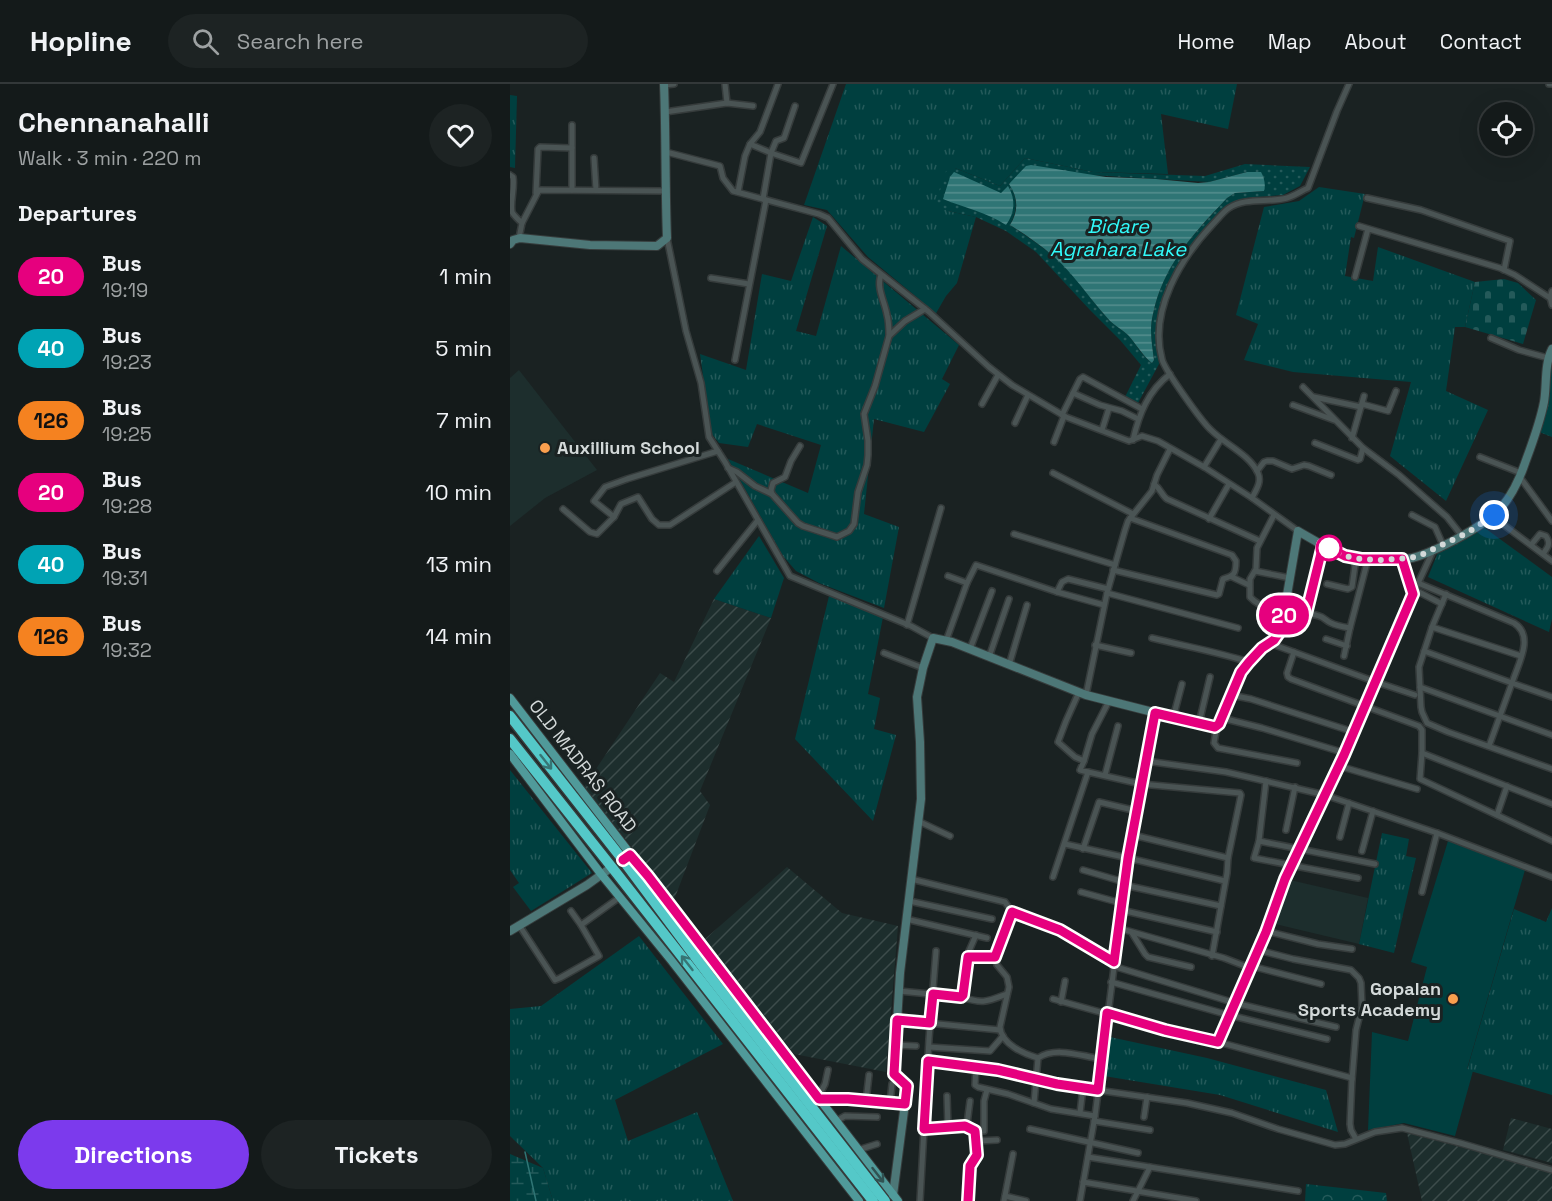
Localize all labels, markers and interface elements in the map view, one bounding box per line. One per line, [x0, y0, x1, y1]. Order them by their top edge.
search box [168, 14, 588, 68]
text: Hopline [30, 23, 132, 59]
icon: search [189, 25, 222, 58]
text: Search here [237, 27, 363, 55]
text: Home [1177, 28, 1235, 55]
text: Map [1268, 28, 1312, 55]
text: About [1345, 28, 1407, 55]
text: Contact [1440, 28, 1522, 55]
map controls [1479, 102, 1533, 156]
button: locate [1479, 102, 1533, 156]
text: Chennanahalli [18, 104, 209, 140]
button: heart [429, 104, 492, 167]
text: Walk · 3 min · 220 m [18, 145, 201, 171]
text: Departures [18, 199, 137, 227]
water label: Bidare Agrahara Lake [1050, 213, 1187, 262]
text: Bus [102, 249, 142, 277]
text: 1 min [439, 262, 492, 290]
text: 20 [38, 263, 64, 290]
text: 19:19 [102, 277, 148, 303]
text: Bus [102, 321, 142, 349]
text: 5 min [435, 334, 492, 362]
text: 40 [38, 335, 64, 362]
text: 19:23 [102, 349, 152, 375]
text: Bus [102, 393, 142, 421]
text: 7 min [436, 406, 492, 434]
text: 126 [34, 407, 68, 434]
text: 19:25 [102, 421, 152, 447]
place label: Auxillium School [557, 436, 700, 459]
marker: Auxillium School [538, 441, 552, 455]
text: Bus [102, 465, 142, 493]
text: 10 min [425, 478, 492, 506]
text: 20 [38, 479, 64, 506]
text: 19:28 [102, 493, 152, 519]
your location [1479, 500, 1509, 530]
unlabelled marker [1316, 535, 1342, 561]
text: Bus [102, 537, 142, 565]
text: 13 min [426, 550, 492, 578]
text: 40 [38, 551, 64, 578]
text: 19:31 [102, 565, 148, 591]
line badge: 20 [1257, 596, 1311, 634]
text: 20 [1271, 602, 1297, 629]
text: Bus [102, 609, 142, 637]
text: 14 min [426, 622, 492, 650]
text: 126 [34, 623, 68, 650]
text: 19:32 [102, 637, 152, 663]
street label: OLD MADRAS ROAD [524, 695, 642, 837]
one-way arrow [539, 754, 552, 770]
one-way arrow [681, 955, 694, 971]
place label: Gopalan Sports Academy [1298, 977, 1441, 1021]
marker: Gopalan Sports Academy [1446, 992, 1460, 1006]
button: Directions [18, 1120, 249, 1189]
button: Tickets [261, 1120, 492, 1189]
one-way arrow [871, 1167, 884, 1183]

